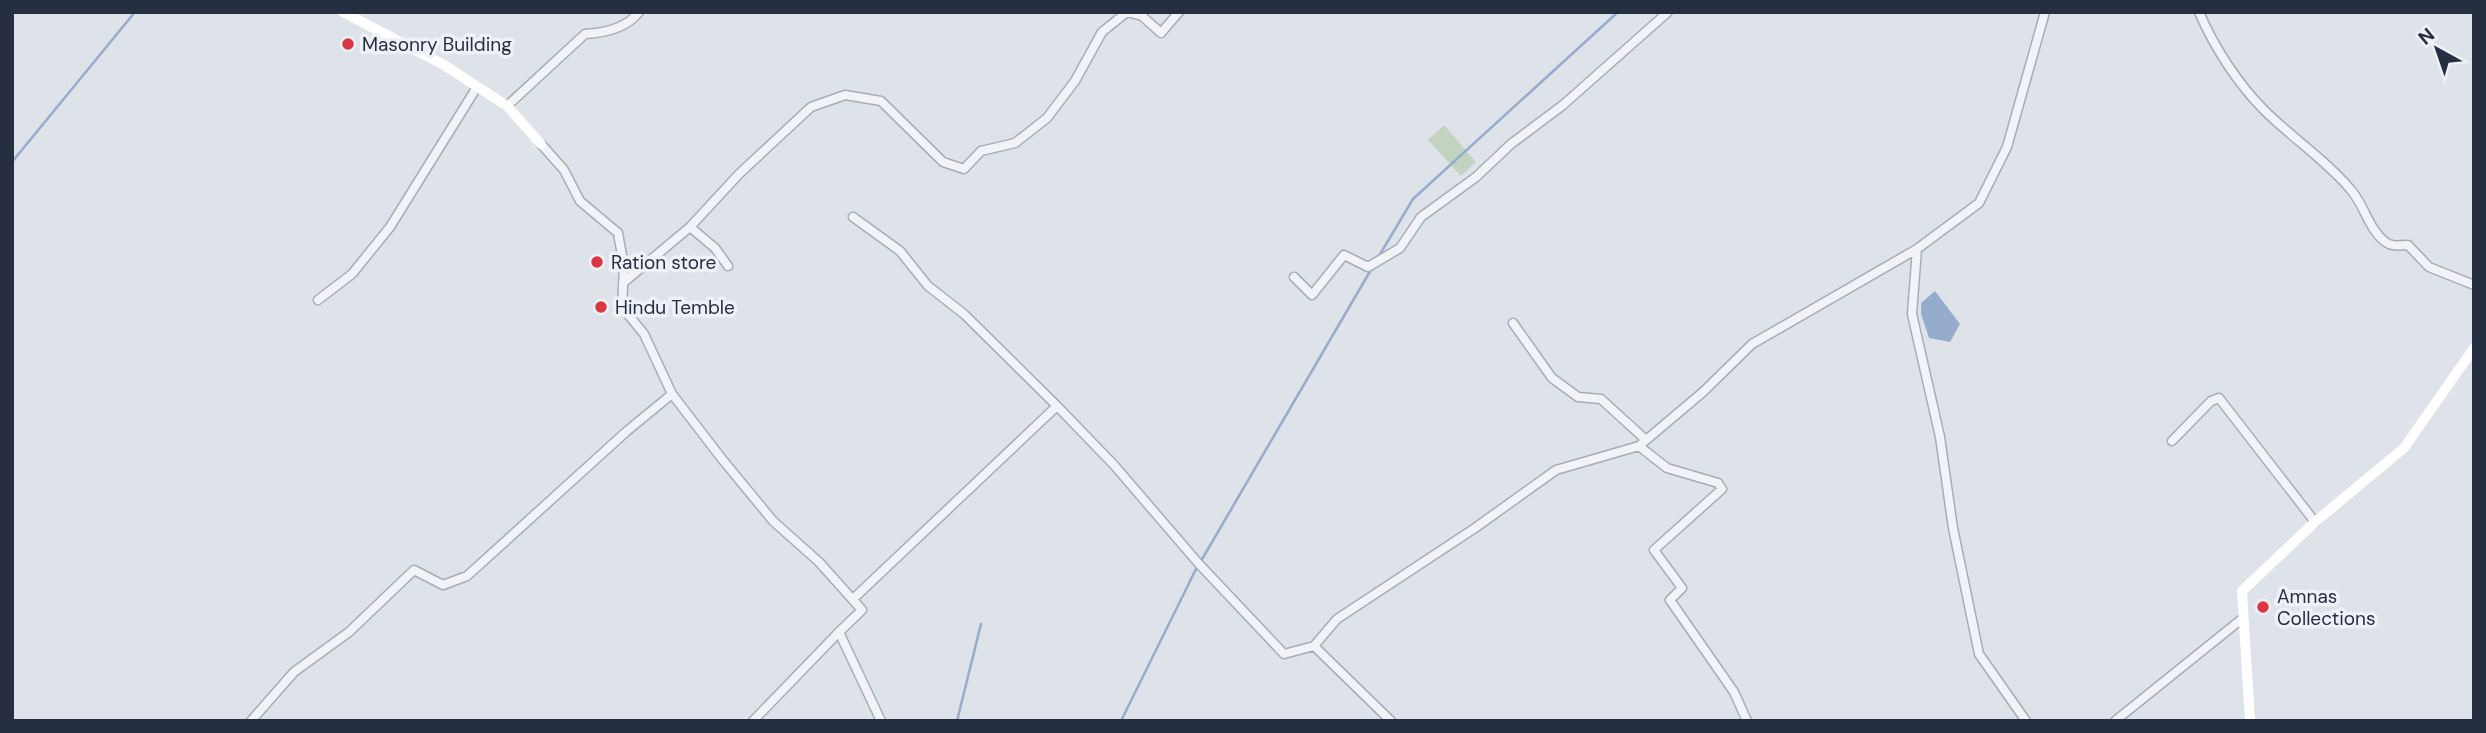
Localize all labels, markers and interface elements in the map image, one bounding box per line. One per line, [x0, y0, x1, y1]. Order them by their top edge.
north arrow [2402, 14, 2472, 84]
text: N [2413, 22, 2440, 50]
place label: Masonry Building [362, 32, 512, 57]
marker: Masonry Building [340, 36, 356, 52]
place label: Ration store [611, 250, 716, 275]
marker: Ration store [589, 254, 605, 270]
place label: Hindu Temble [615, 295, 735, 320]
marker: Hindu Temble [593, 299, 609, 315]
place label: Amnas Collections [2277, 584, 2375, 631]
marker: Amnas Collections [2255, 599, 2271, 615]

